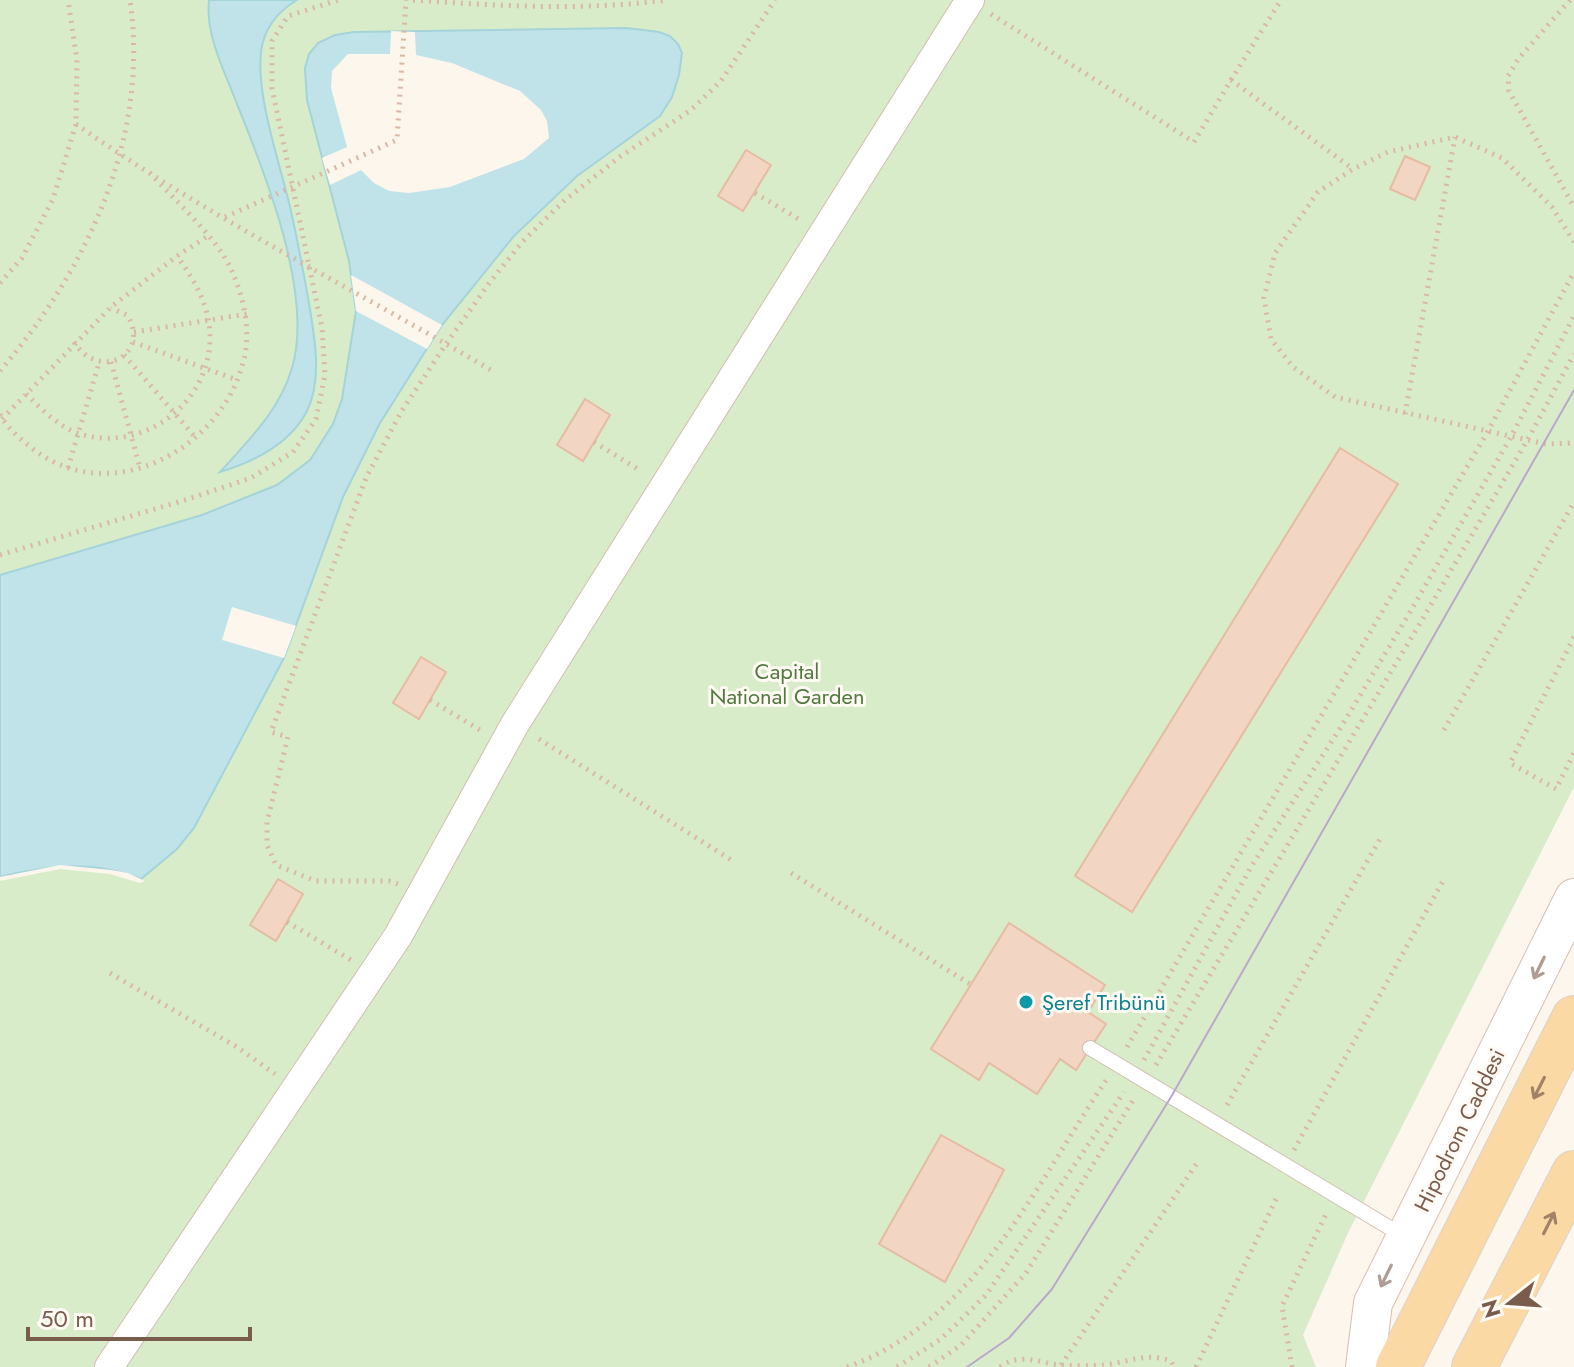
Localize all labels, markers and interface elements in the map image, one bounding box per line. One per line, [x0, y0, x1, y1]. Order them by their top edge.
park label: Capital National Garden [709, 655, 865, 712]
one-way arrow [1531, 956, 1546, 980]
place label: Şeref Tribünü [1042, 986, 1166, 1018]
marker: Şeref Tribünü [1017, 993, 1035, 1011]
street label: Hipodrom Caddesi [1406, 1043, 1512, 1217]
one-way arrow [1531, 1075, 1546, 1099]
one-way arrow [1541, 1212, 1557, 1236]
north arrow [1470, 1263, 1550, 1343]
one-way arrow [1378, 1264, 1393, 1288]
scale bar [28, 1291, 250, 1341]
text: N [1473, 1296, 1509, 1322]
text: 50 m [40, 1301, 94, 1336]

